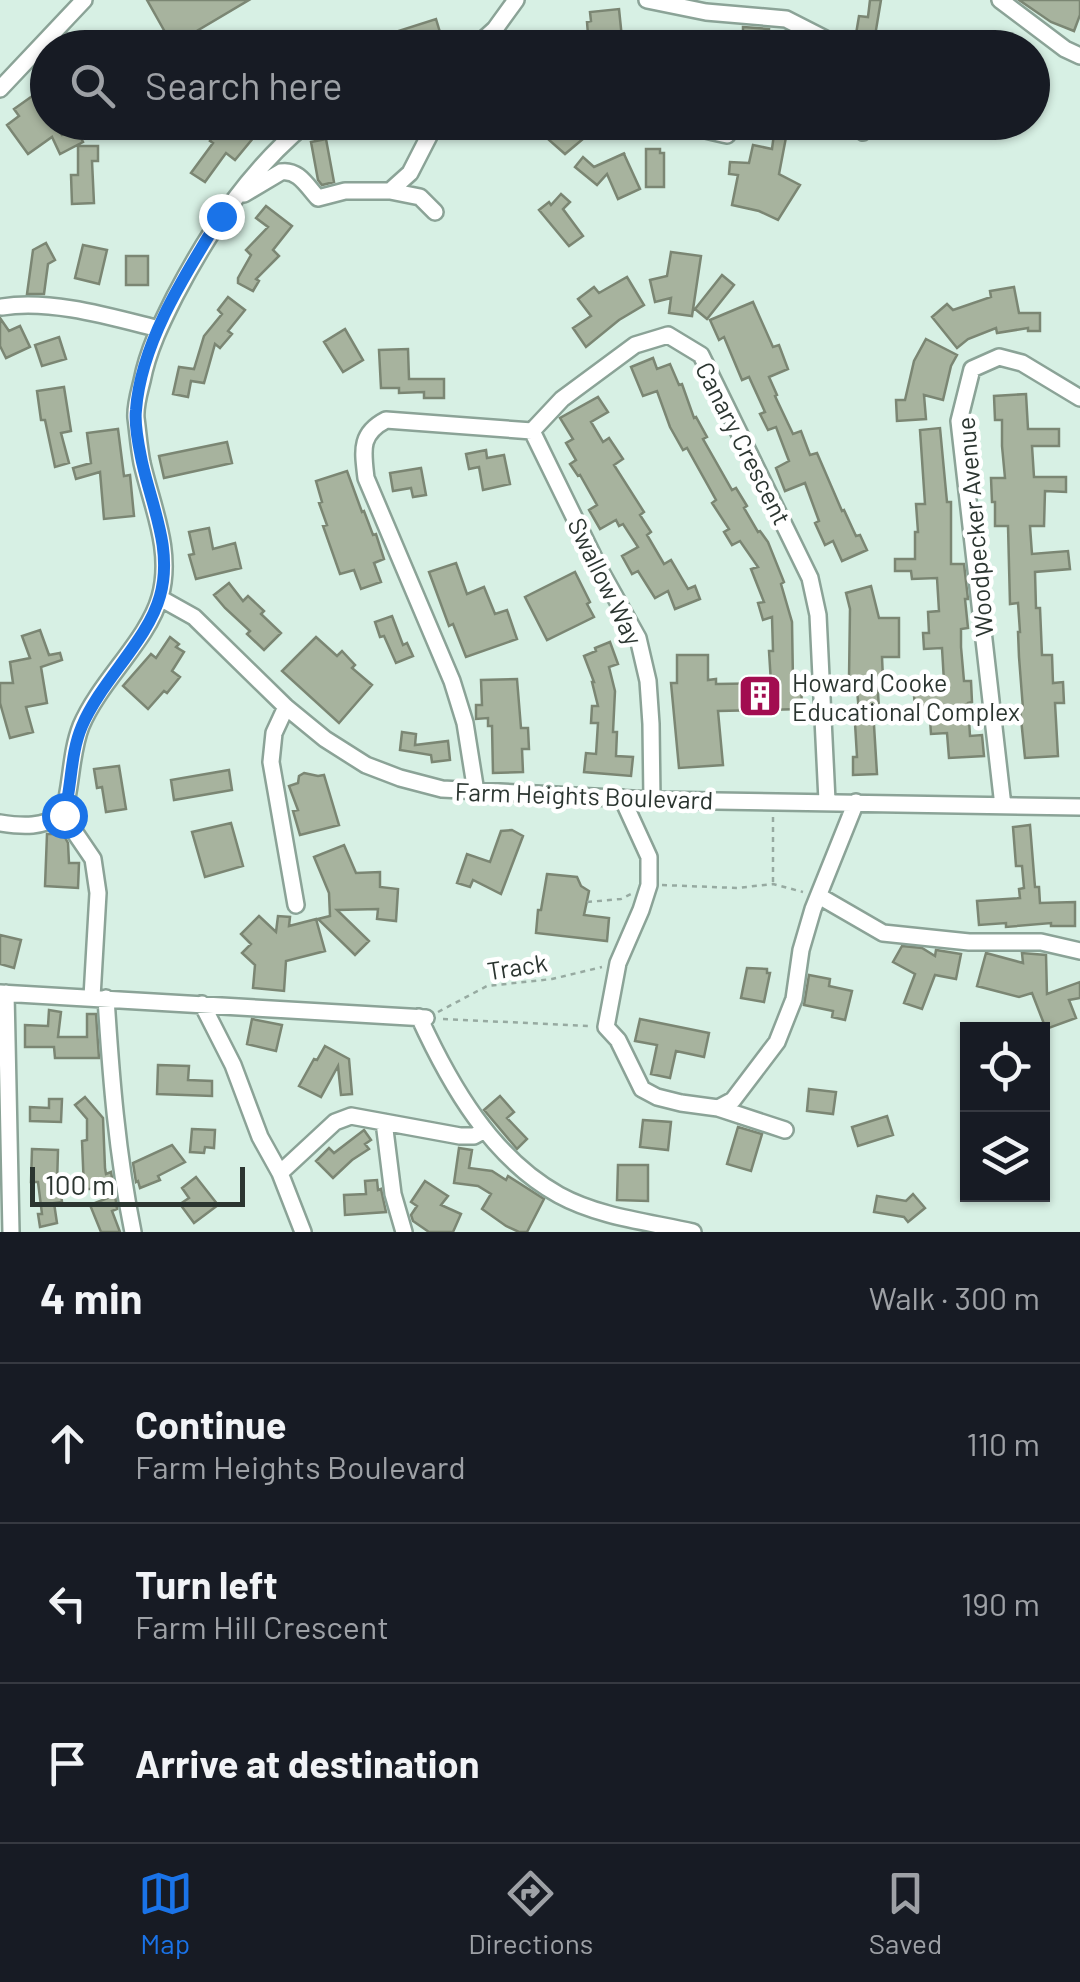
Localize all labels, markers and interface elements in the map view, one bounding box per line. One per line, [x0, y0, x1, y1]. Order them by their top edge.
search box [30, 30, 1050, 140]
icon: search [65, 58, 120, 113]
text: Search here [145, 62, 343, 108]
route end [199, 194, 245, 240]
street label: Canary Crescent [690, 357, 798, 529]
street label: Woodpecker Avenue [949, 416, 999, 638]
street label: Swallow Way [562, 513, 650, 649]
place label: Howard Cooke Educational Complex [792, 667, 1020, 726]
building icon: Howard Cooke Educational Complex [737, 673, 783, 719]
street label: Farm Heights Boulevard [454, 775, 714, 815]
route start [42, 793, 88, 839]
street label: Track [485, 946, 549, 986]
map controls [960, 1022, 1050, 1202]
button: locate [960, 1022, 1050, 1112]
button: layers [960, 1112, 1050, 1202]
scale bar [30, 1162, 245, 1206]
text: 100 m [45, 1167, 115, 1201]
text: 4 min [40, 1272, 143, 1322]
text: Walk · 300 m [869, 1278, 1040, 1316]
text: Continue [135, 1401, 286, 1447]
icon: ahead [40, 1416, 95, 1471]
text: 110 m [967, 1424, 1040, 1462]
text: Farm Heights Boulevard [135, 1447, 466, 1485]
text: Turn left [135, 1561, 278, 1607]
icon: left [40, 1576, 95, 1631]
text: 190 m [961, 1584, 1040, 1622]
text: Farm Hill Crescent [135, 1607, 389, 1645]
icon: arrive [40, 1736, 95, 1791]
text: Arrive at destination [135, 1740, 480, 1786]
tab: Map [138, 1866, 193, 1960]
tab: Directions [468, 1866, 593, 1960]
tab: Saved [869, 1866, 942, 1960]

